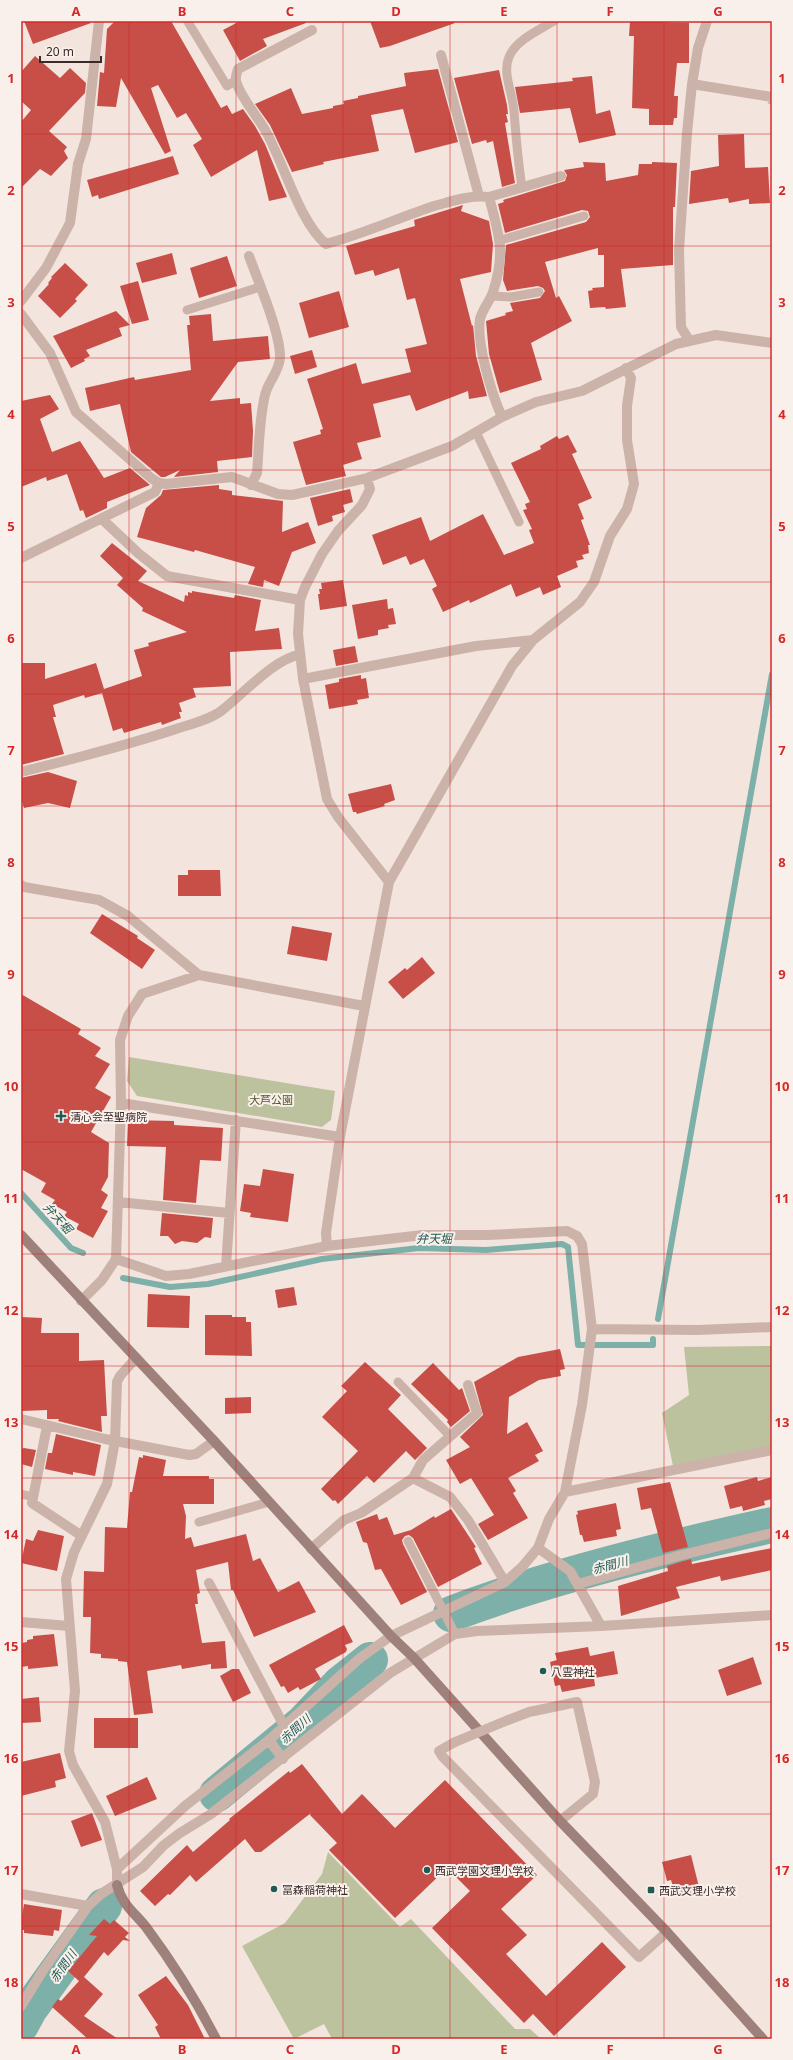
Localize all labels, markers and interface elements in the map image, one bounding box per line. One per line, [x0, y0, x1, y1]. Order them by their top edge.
text: A [72, 2, 81, 20]
text: B [178, 2, 186, 20]
text: C [286, 2, 294, 20]
text: D [391, 2, 401, 20]
text: E [500, 2, 508, 20]
text: F [606, 2, 614, 20]
text: G [713, 2, 723, 20]
scale bar [40, 38, 101, 64]
text: 20 m [46, 43, 74, 60]
text: 1 [7, 69, 15, 87]
text: 1 [778, 69, 786, 87]
text: 2 [7, 181, 15, 199]
text: 2 [778, 181, 786, 199]
text: 3 [7, 293, 15, 311]
text: 3 [778, 293, 786, 311]
text: 4 [7, 405, 15, 423]
text: 4 [778, 405, 786, 423]
text: 5 [7, 517, 15, 535]
text: 5 [778, 517, 786, 535]
text: 6 [7, 629, 15, 647]
text: 6 [778, 629, 786, 647]
text: 7 [7, 741, 15, 759]
text: 7 [778, 741, 786, 759]
text: 8 [7, 853, 15, 871]
text: 8 [778, 853, 786, 871]
text: 9 [7, 965, 15, 983]
text: 9 [778, 965, 786, 983]
text: 10 [4, 1077, 18, 1095]
text: 10 [775, 1077, 789, 1095]
park label: 大芦公園 [249, 1092, 293, 1107]
place label: 清心会至聖病院 [70, 1109, 147, 1124]
marker: 清心会至聖病院 [55, 1110, 67, 1122]
text: 11 [4, 1189, 18, 1207]
text: 11 [775, 1189, 789, 1207]
water label: 弁天堀 [40, 1199, 78, 1239]
water label: 弁天堀 [416, 1230, 454, 1247]
text: 12 [4, 1301, 18, 1319]
text: 12 [775, 1301, 789, 1319]
text: 13 [4, 1413, 18, 1431]
text: 13 [775, 1413, 789, 1431]
text: 14 [4, 1525, 19, 1543]
text: 14 [775, 1525, 790, 1543]
water label: 赤間川 [590, 1552, 632, 1578]
text: 15 [4, 1637, 18, 1655]
text: 15 [775, 1637, 789, 1655]
place label: 八雲神社 [551, 1664, 595, 1679]
marker: 八雲神社 [538, 1666, 548, 1676]
water label: 赤間川 [276, 1709, 316, 1747]
text: 16 [4, 1749, 18, 1767]
text: 16 [775, 1749, 789, 1767]
text: 17 [4, 1861, 18, 1879]
text: 17 [775, 1861, 789, 1879]
place label: 西武学園文理小学校 [435, 1863, 534, 1878]
marker: 西武学園文理小学校 [422, 1865, 432, 1875]
place label: 冨森稲荷神社 [282, 1882, 348, 1897]
place label: 西武文理小学校 [659, 1883, 736, 1898]
marker: 冨森稲荷神社 [269, 1884, 279, 1894]
marker: 西武文理小学校 [646, 1885, 656, 1895]
water label: 赤間川 [46, 1945, 81, 1986]
text: 18 [4, 1973, 18, 1991]
text: 18 [775, 1973, 789, 1991]
text: A [72, 2040, 81, 2058]
text: B [178, 2040, 186, 2058]
text: C [286, 2040, 294, 2058]
text: D [391, 2040, 401, 2058]
text: E [500, 2040, 508, 2058]
text: F [606, 2040, 614, 2058]
text: G [713, 2040, 723, 2058]

